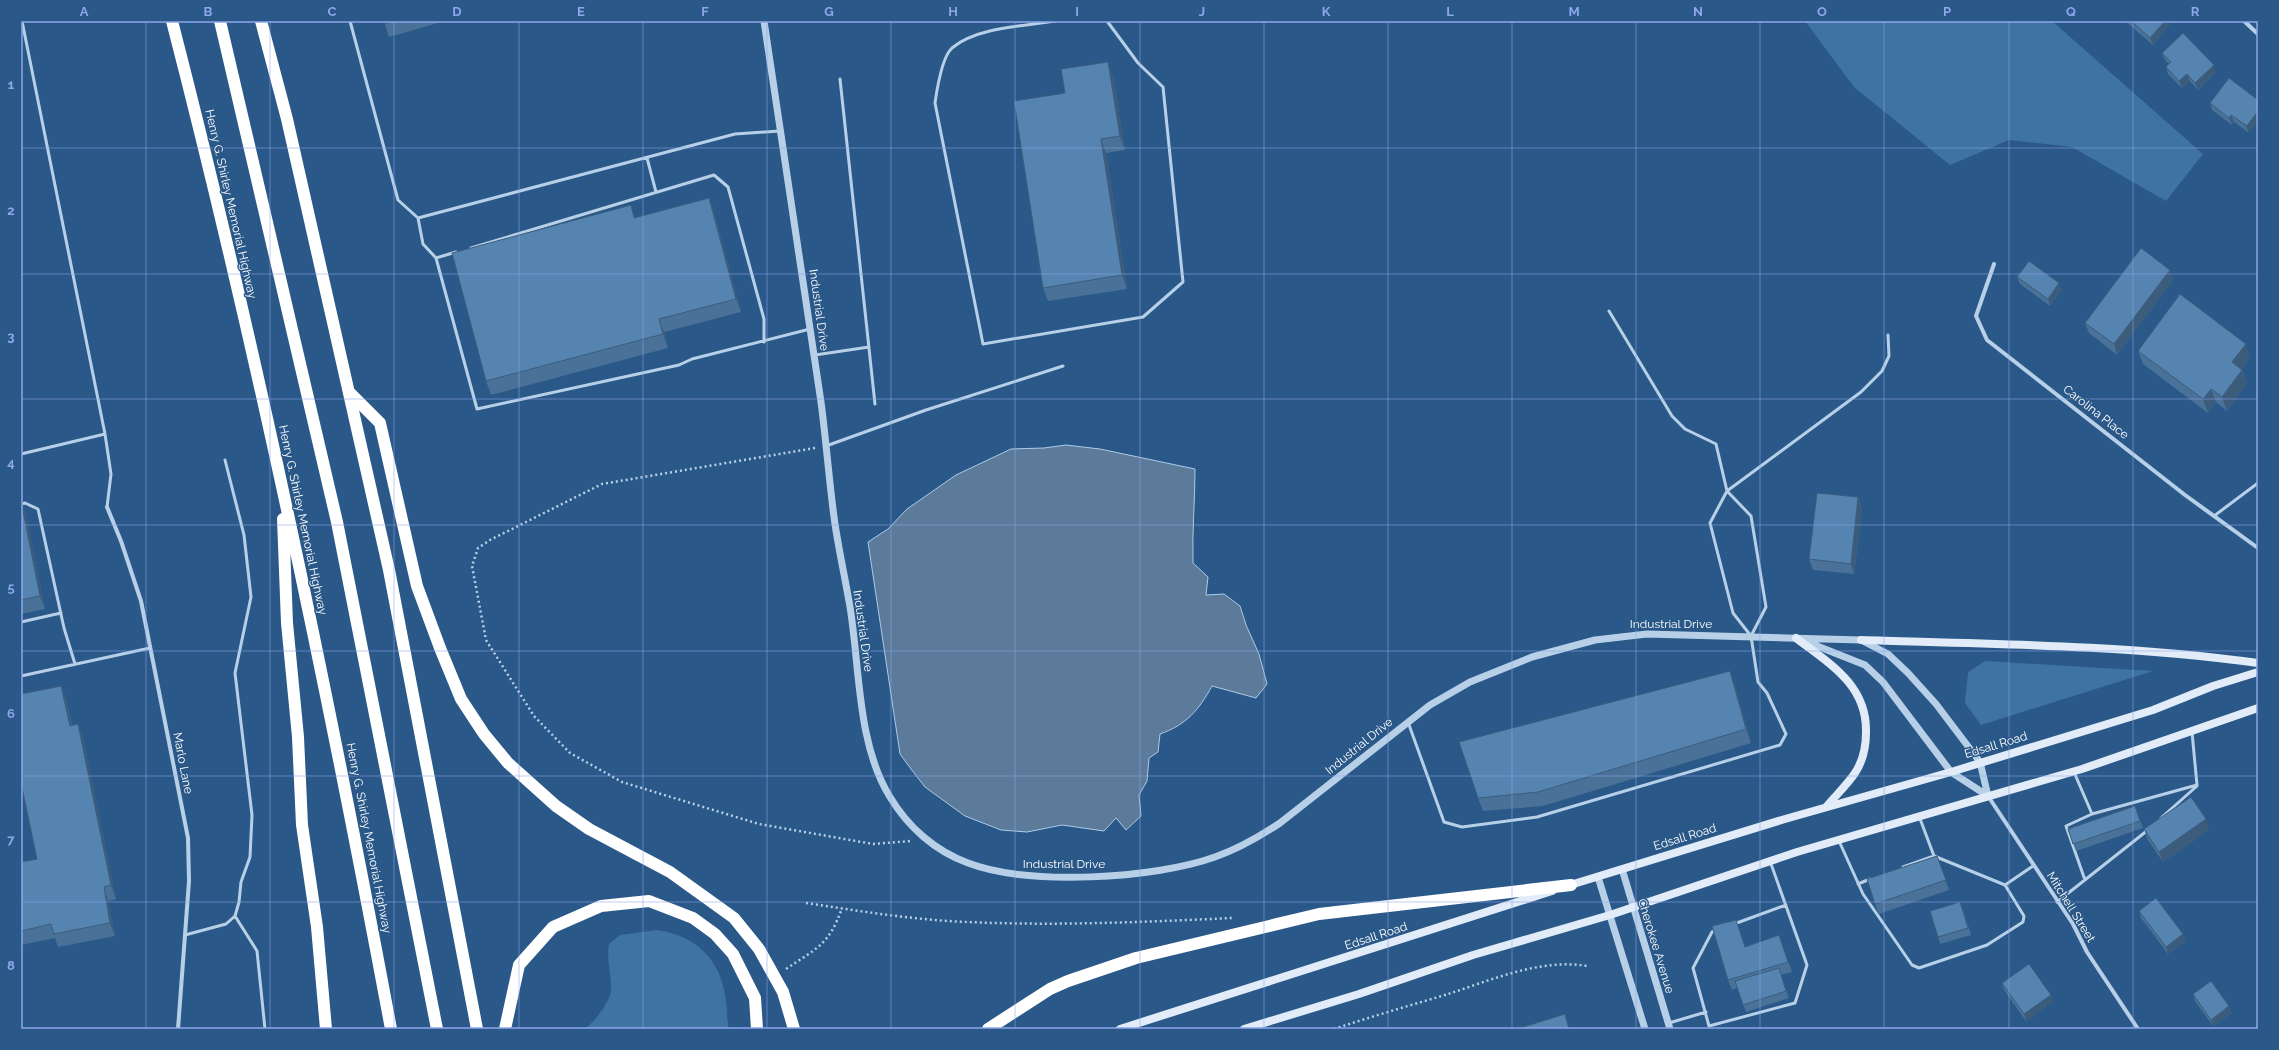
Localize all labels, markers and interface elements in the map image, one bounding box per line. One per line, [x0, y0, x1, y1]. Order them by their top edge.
text: A [80, 4, 89, 19]
text: B [204, 4, 213, 19]
text: C [328, 4, 337, 19]
text: D [452, 4, 462, 19]
text: E [577, 4, 585, 19]
text: F [701, 4, 709, 19]
text: G [824, 4, 834, 19]
text: H [948, 4, 958, 19]
text: I [1075, 4, 1079, 19]
text: J [1199, 4, 1205, 19]
text: K [1322, 4, 1331, 19]
text: L [1446, 4, 1454, 19]
text: M [1568, 4, 1580, 19]
text: N [1693, 4, 1703, 19]
text: O [1817, 4, 1827, 19]
text: P [1943, 4, 1951, 19]
text: Q [2066, 4, 2076, 19]
text: R [2191, 4, 2200, 19]
text: 1 [8, 77, 15, 92]
street label: Henry G. Shirley Memorial Highway [202, 108, 260, 300]
text: 2 [7, 203, 15, 218]
street label: Industrial Drive [806, 268, 832, 352]
text: 3 [7, 329, 15, 344]
street label: Carolina Place [2060, 382, 2132, 442]
street label: Henry G. Shirley Memorial Highway [276, 424, 330, 617]
text: 4 [7, 455, 15, 470]
text: 5 [7, 580, 15, 595]
street label: Industrial Drive [850, 589, 876, 673]
street label: Industrial Drive [1630, 617, 1712, 631]
text: 6 [7, 706, 15, 721]
street label: Industrial Drive [1323, 715, 1395, 777]
street label: Edsall Road [1963, 729, 2029, 761]
street label: Marlo Lane [170, 731, 196, 795]
street label: Henry G. Shirley Memorial Highway [344, 742, 394, 935]
street label: Edsall Road [1652, 821, 1718, 853]
text: 7 [7, 832, 15, 847]
street label: Industrial Drive [1023, 857, 1105, 871]
street label: Mitchell Street [2044, 869, 2098, 945]
street label: Cherokee Avenue [1635, 897, 1677, 995]
street label: Edsall Road [1343, 919, 1409, 953]
text: 8 [7, 958, 15, 973]

